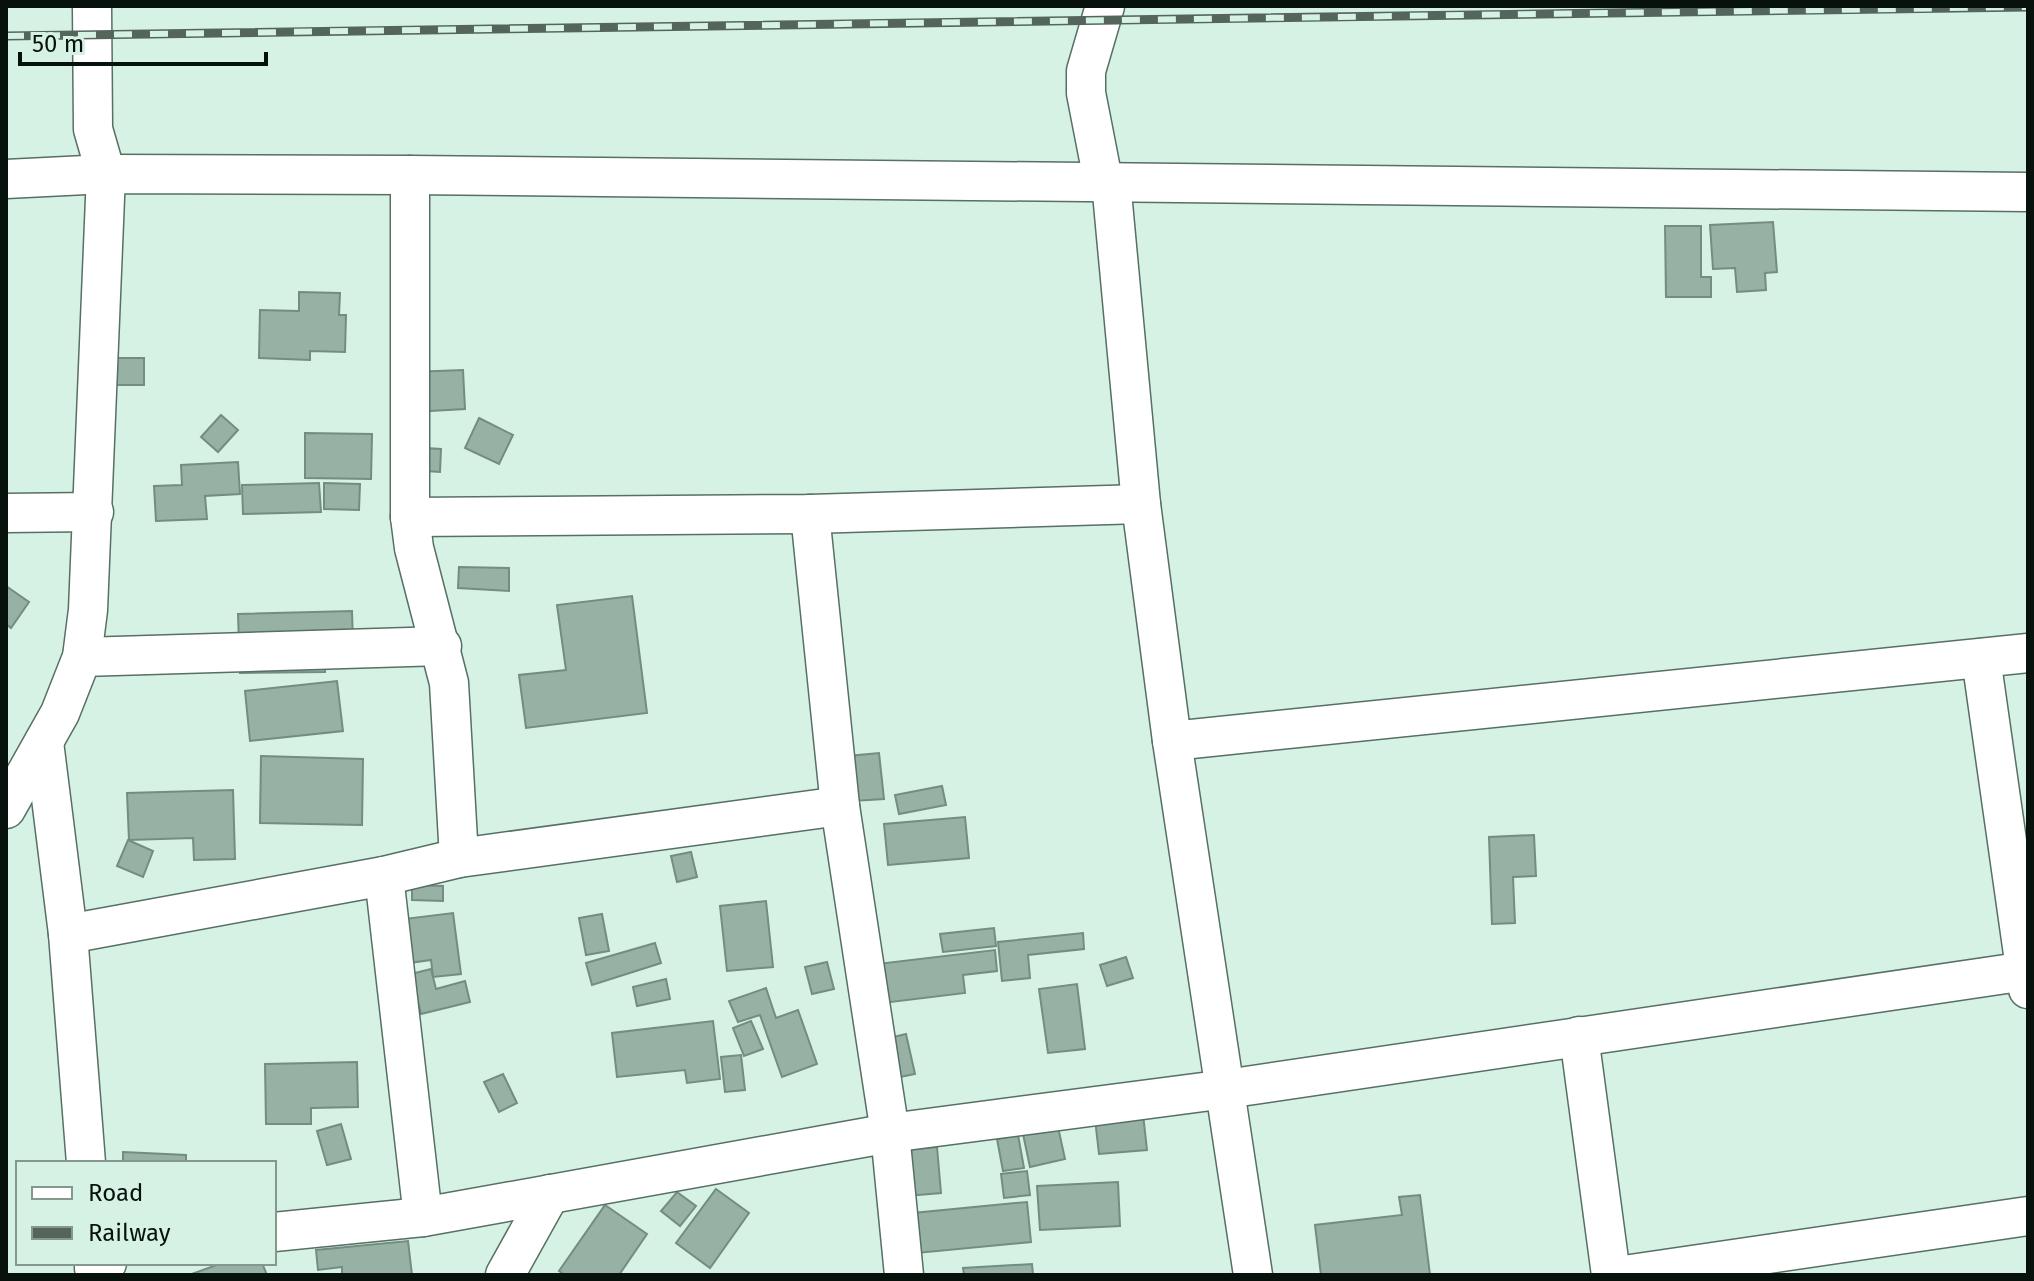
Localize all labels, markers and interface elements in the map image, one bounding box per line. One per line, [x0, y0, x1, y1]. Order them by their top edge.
scale bar [20, 16, 266, 66]
text: 50 m [32, 30, 84, 58]
legend [16, 1161, 276, 1265]
text: Road [88, 1179, 143, 1207]
text: Railway [88, 1219, 171, 1247]

